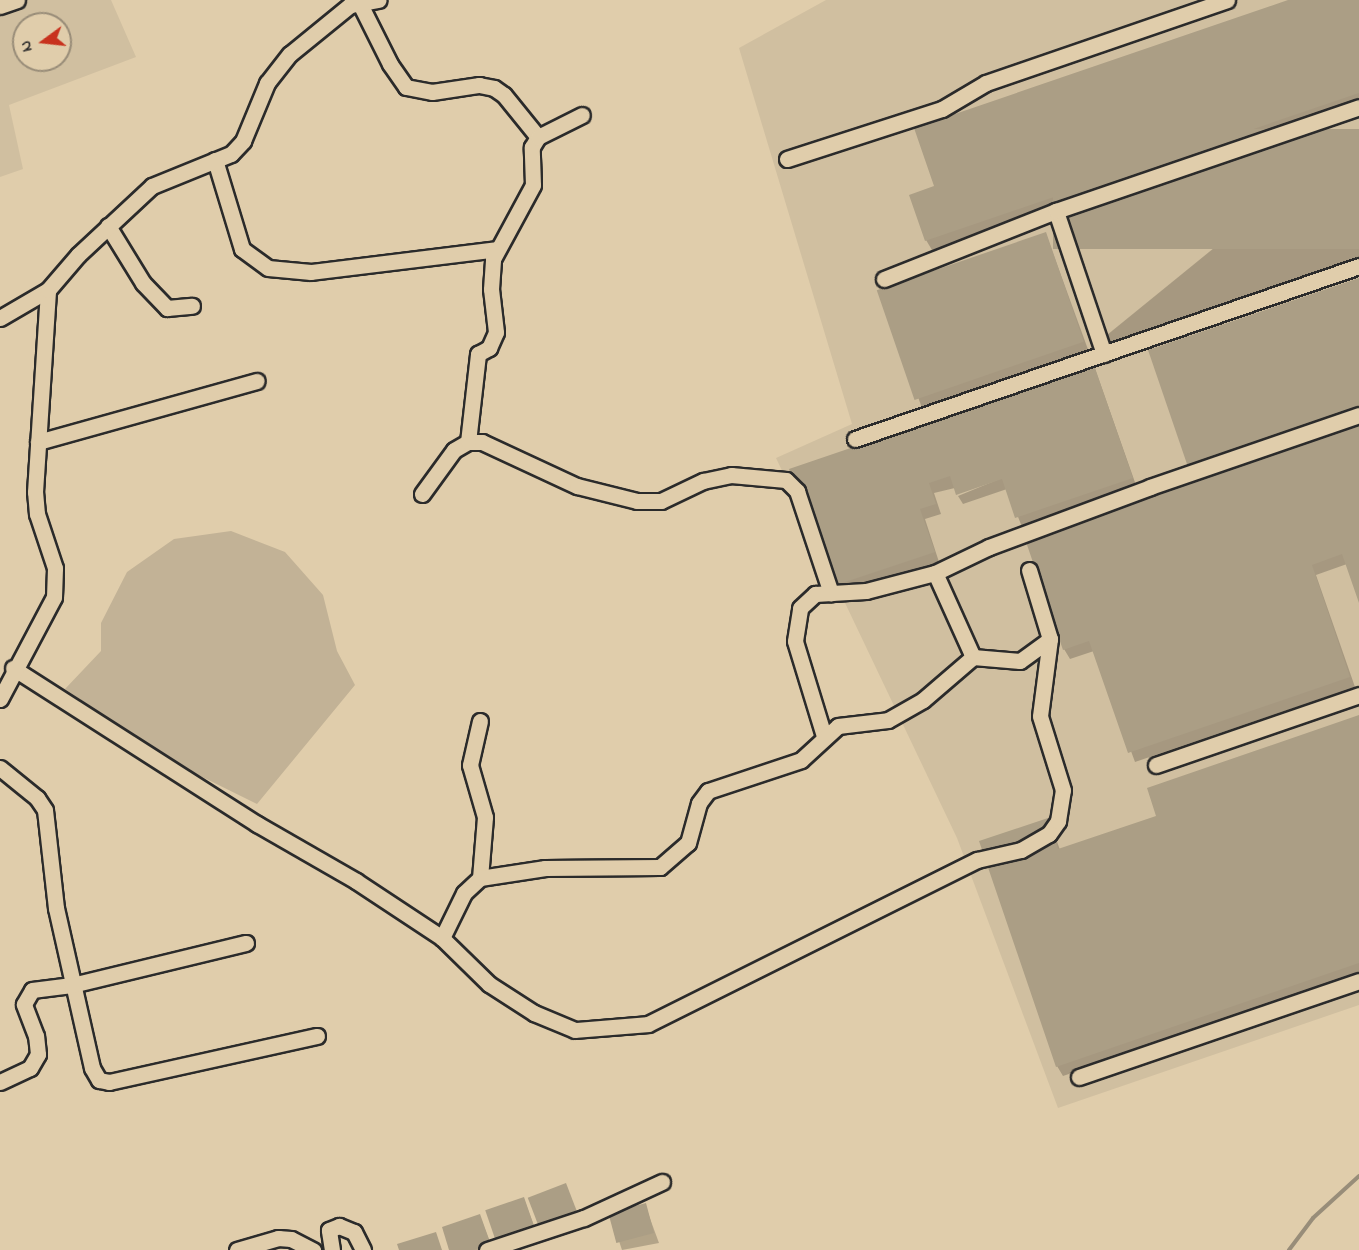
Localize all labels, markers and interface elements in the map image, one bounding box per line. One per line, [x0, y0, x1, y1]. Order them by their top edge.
north arrow [12, 12, 72, 72]
text: N [14, 38, 40, 54]

